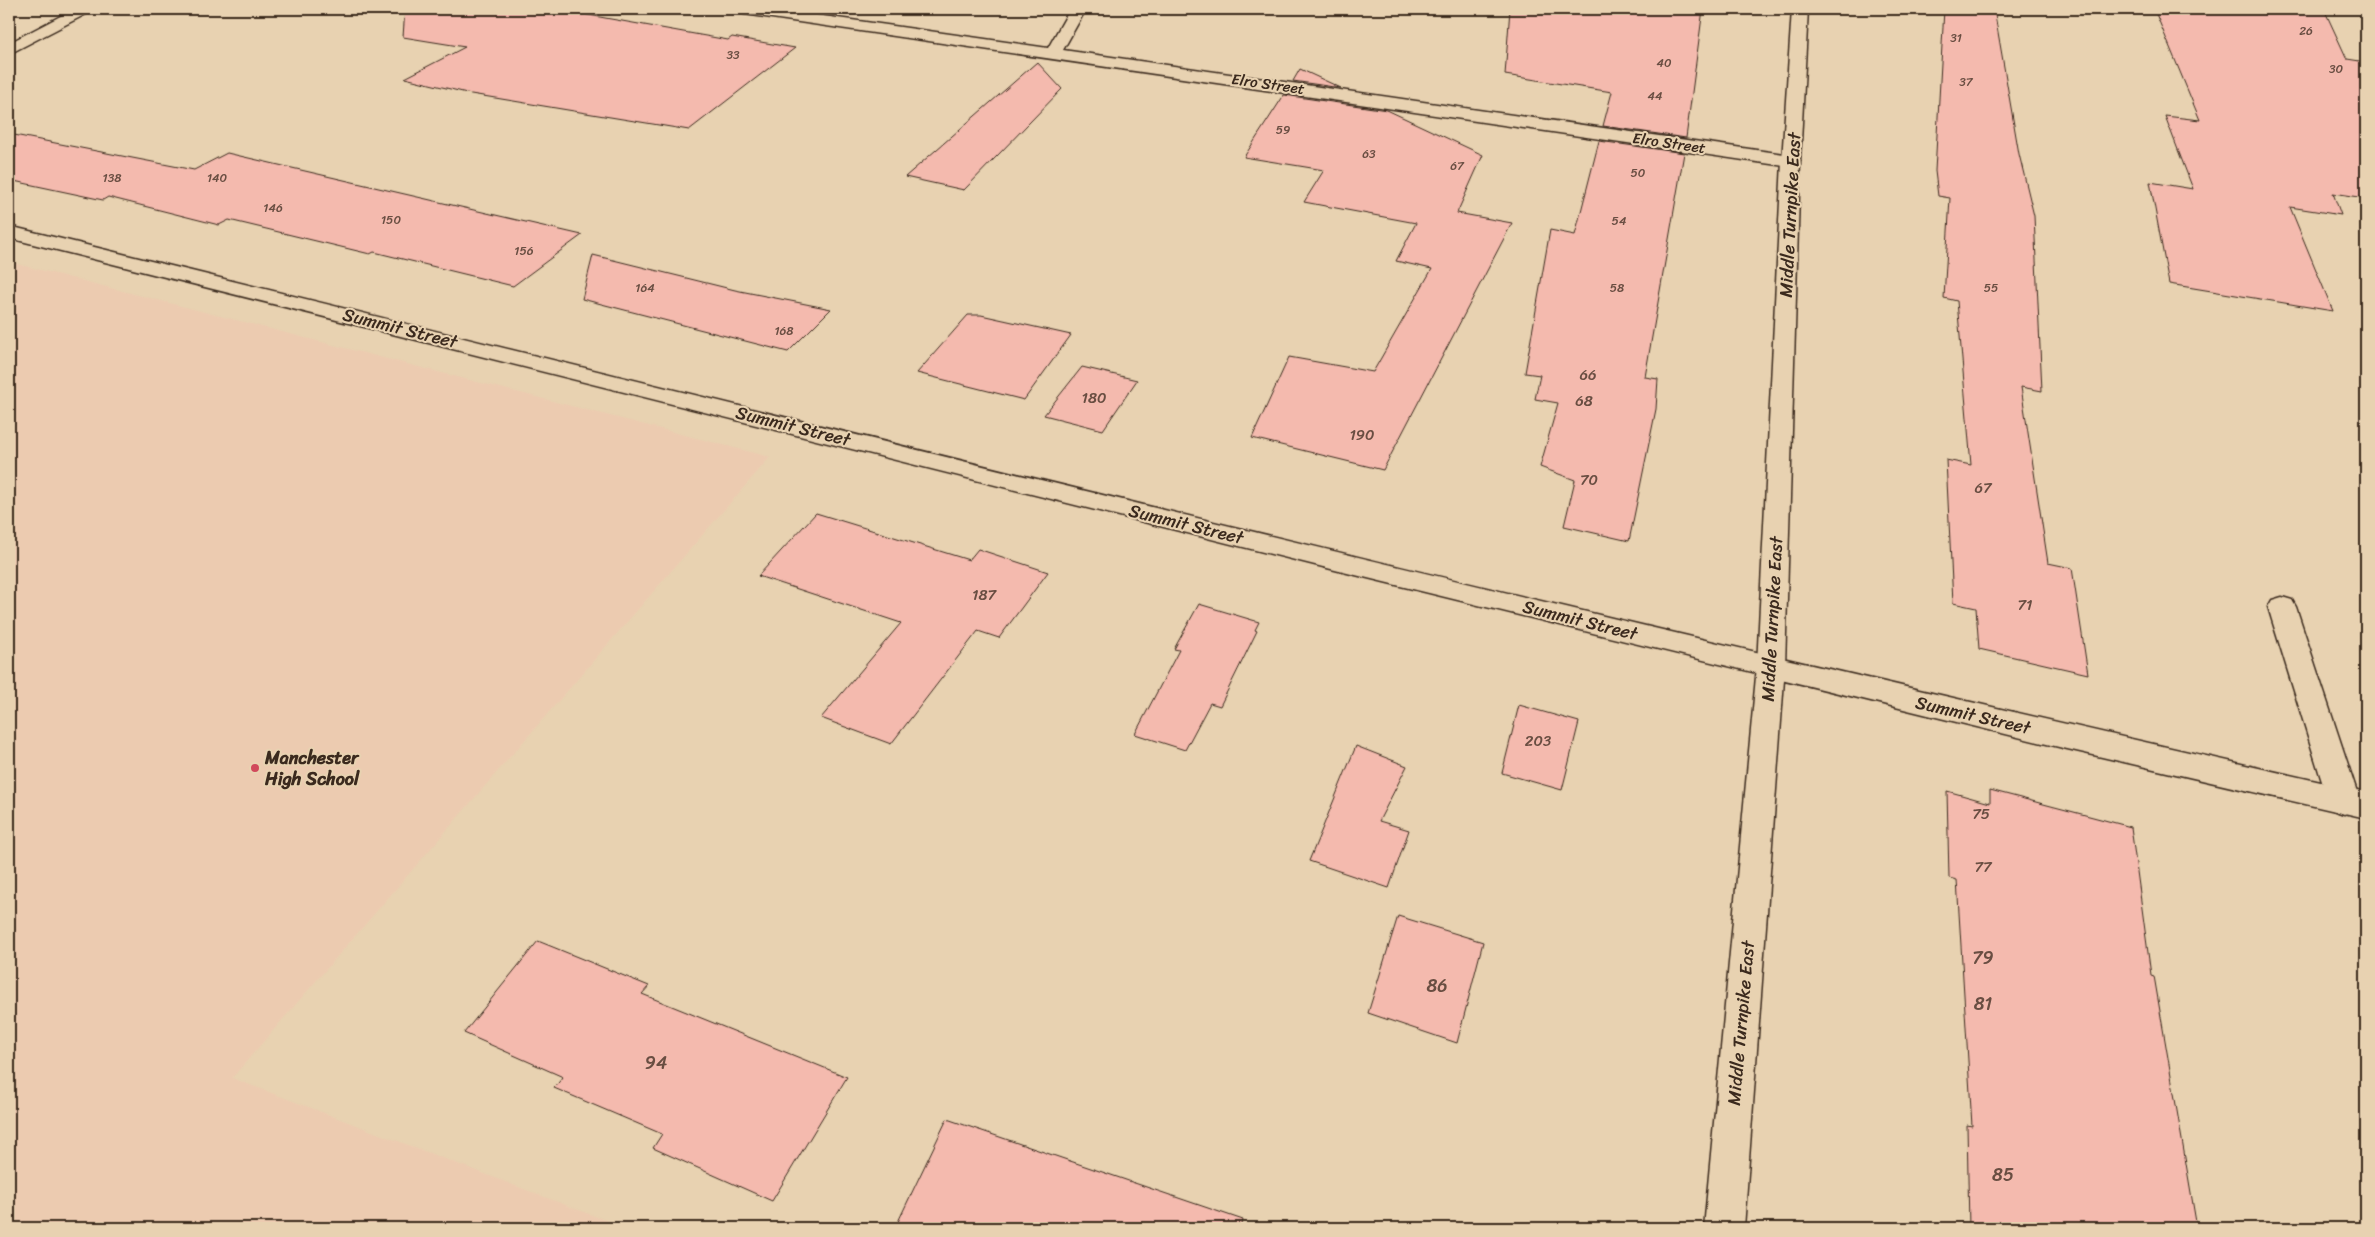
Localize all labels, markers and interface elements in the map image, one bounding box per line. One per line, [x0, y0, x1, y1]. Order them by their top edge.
house number: 26 [2299, 20, 2313, 42]
house number: 31 [1950, 27, 1962, 49]
house number: 33 [726, 44, 740, 66]
house number: 40 [1656, 52, 1672, 74]
house number: 30 [2329, 58, 2343, 80]
street label: Elro Street [1230, 66, 1307, 102]
house number: 37 [1959, 71, 1974, 93]
house number: 44 [1647, 85, 1663, 107]
house number: 59 [1276, 119, 1290, 141]
street label: Elro Street [1631, 125, 1708, 161]
street label: Middle Turnpike East [1770, 131, 1810, 298]
house number: 63 [1362, 143, 1376, 165]
house number: 67 [1450, 155, 1465, 177]
house number: 50 [1631, 162, 1646, 184]
house number: 138 [103, 167, 121, 189]
house number: 140 [207, 167, 228, 189]
house number: 146 [263, 197, 283, 219]
house number: 150 [381, 209, 401, 231]
house number: 54 [1612, 210, 1627, 232]
house number: 156 [514, 240, 534, 262]
house number: 164 [635, 277, 655, 299]
house number: 58 [1610, 277, 1624, 299]
house number: 55 [1984, 277, 1998, 299]
street label: Summit Street [339, 298, 461, 358]
house number: 168 [774, 320, 794, 342]
house number: 66 [1579, 362, 1597, 388]
house number: 180 [1082, 385, 1106, 411]
house number: 68 [1575, 388, 1593, 414]
street label: Summit Street [732, 396, 854, 456]
house number: 190 [1349, 422, 1375, 448]
house number: 70 [1580, 467, 1598, 493]
house number: 67 [1974, 475, 1993, 501]
street label: Summit Street [1125, 494, 1247, 554]
street label: Middle Turnpike East [1752, 535, 1792, 702]
house number: 187 [972, 582, 997, 608]
street label: Summit Street [1519, 590, 1641, 650]
house number: 71 [2017, 592, 2033, 618]
street label: Summit Street [1912, 686, 2034, 744]
house number: 203 [1525, 728, 1551, 754]
place label: Manchester High School [264, 742, 360, 795]
marker: Manchester High School [249, 762, 261, 774]
house number: 75 [1972, 801, 1990, 827]
house number: 77 [1974, 854, 1993, 880]
street label: Middle Turnpike East [1718, 939, 1764, 1107]
house number: 79 [1972, 942, 1994, 974]
house number: 86 [1426, 970, 1448, 1002]
house number: 81 [1974, 988, 1993, 1020]
house number: 94 [645, 1047, 667, 1079]
house number: 85 [1992, 1159, 2014, 1191]

